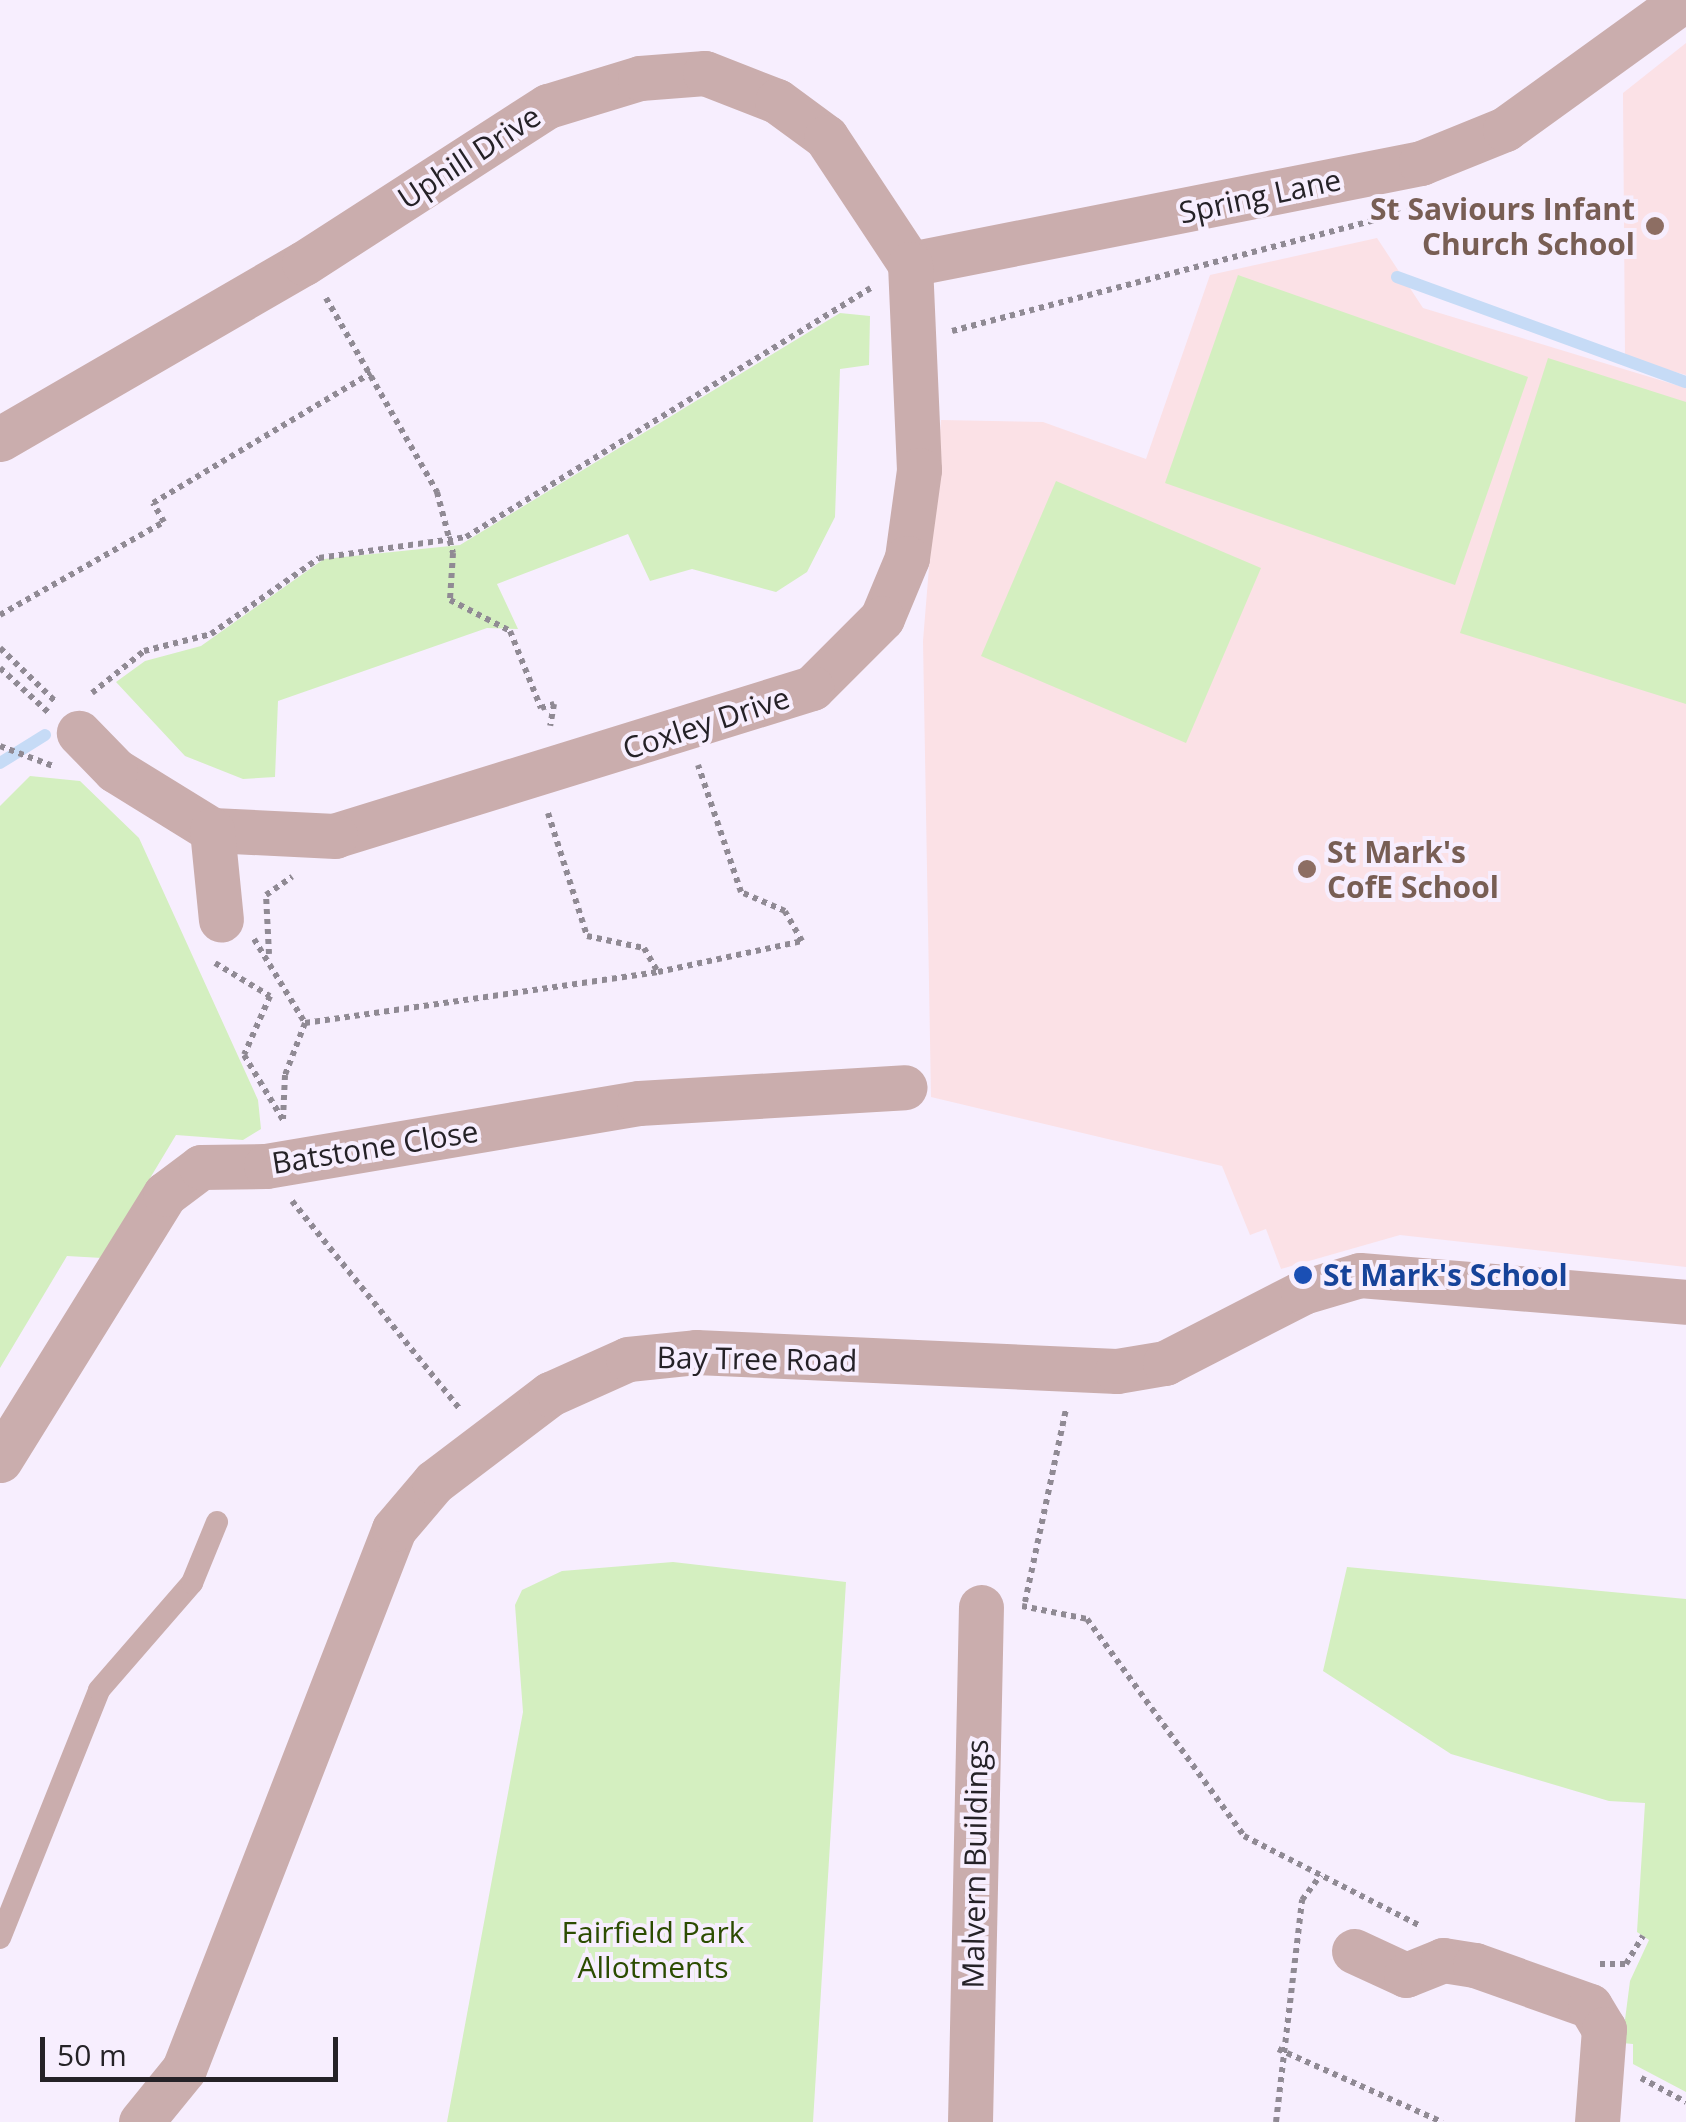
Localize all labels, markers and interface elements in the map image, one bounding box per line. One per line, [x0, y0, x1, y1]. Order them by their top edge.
street label: Uphill Drive [391, 98, 547, 216]
street label: Spring Lane [1176, 161, 1344, 231]
place label: St Saviours Infant Church School [1370, 191, 1635, 262]
marker: St Saviours Infant Church School [1644, 215, 1666, 237]
street label: Coxley Drive [618, 679, 794, 767]
place label: St Mark's CofE School [1327, 834, 1499, 904]
marker: St Mark's CofE School [1296, 858, 1318, 880]
street label: Batstone Close [269, 1113, 481, 1181]
place label: St Mark's School [1323, 1257, 1568, 1293]
marker: St Mark's School [1292, 1264, 1314, 1286]
street label: Bay Tree Road [656, 1339, 858, 1379]
street label: Malvern Buildings [955, 1739, 995, 1989]
park label: Fairfield Park Allotments [562, 1914, 744, 1984]
scale bar [45, 2017, 342, 2079]
text: 50 m [57, 2034, 127, 2075]

